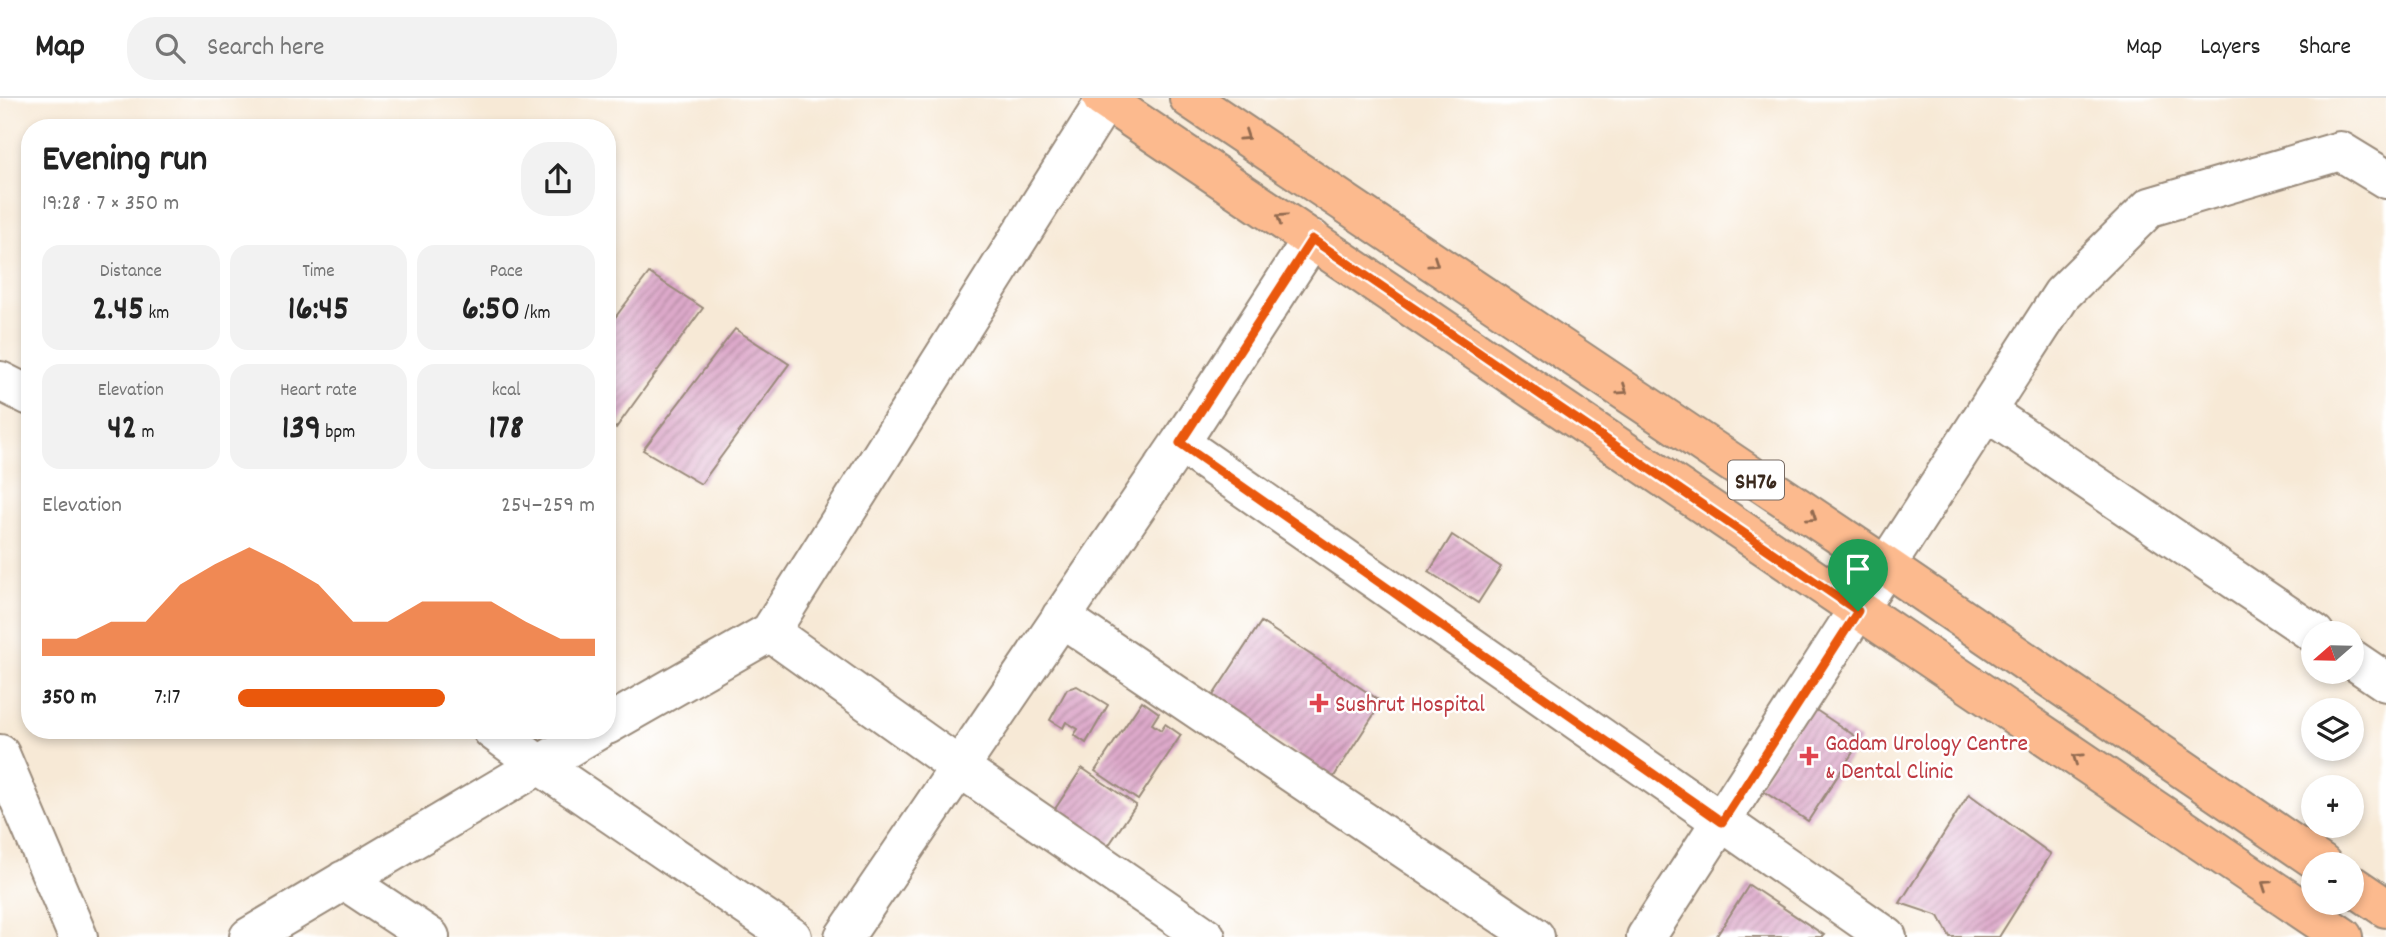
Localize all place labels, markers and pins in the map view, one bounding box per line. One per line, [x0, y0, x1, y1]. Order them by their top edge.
pin [1828, 539, 1888, 611]
place label: Sushrut Hospital [1335, 689, 1485, 723]
marker: Sushrut Hospital [1309, 693, 1329, 713]
place label: Gadam Urology Centre & Dental Clinic [1825, 728, 2028, 790]
marker: Gadam Urology Centre & Dental Clinic [1799, 746, 1819, 766]

